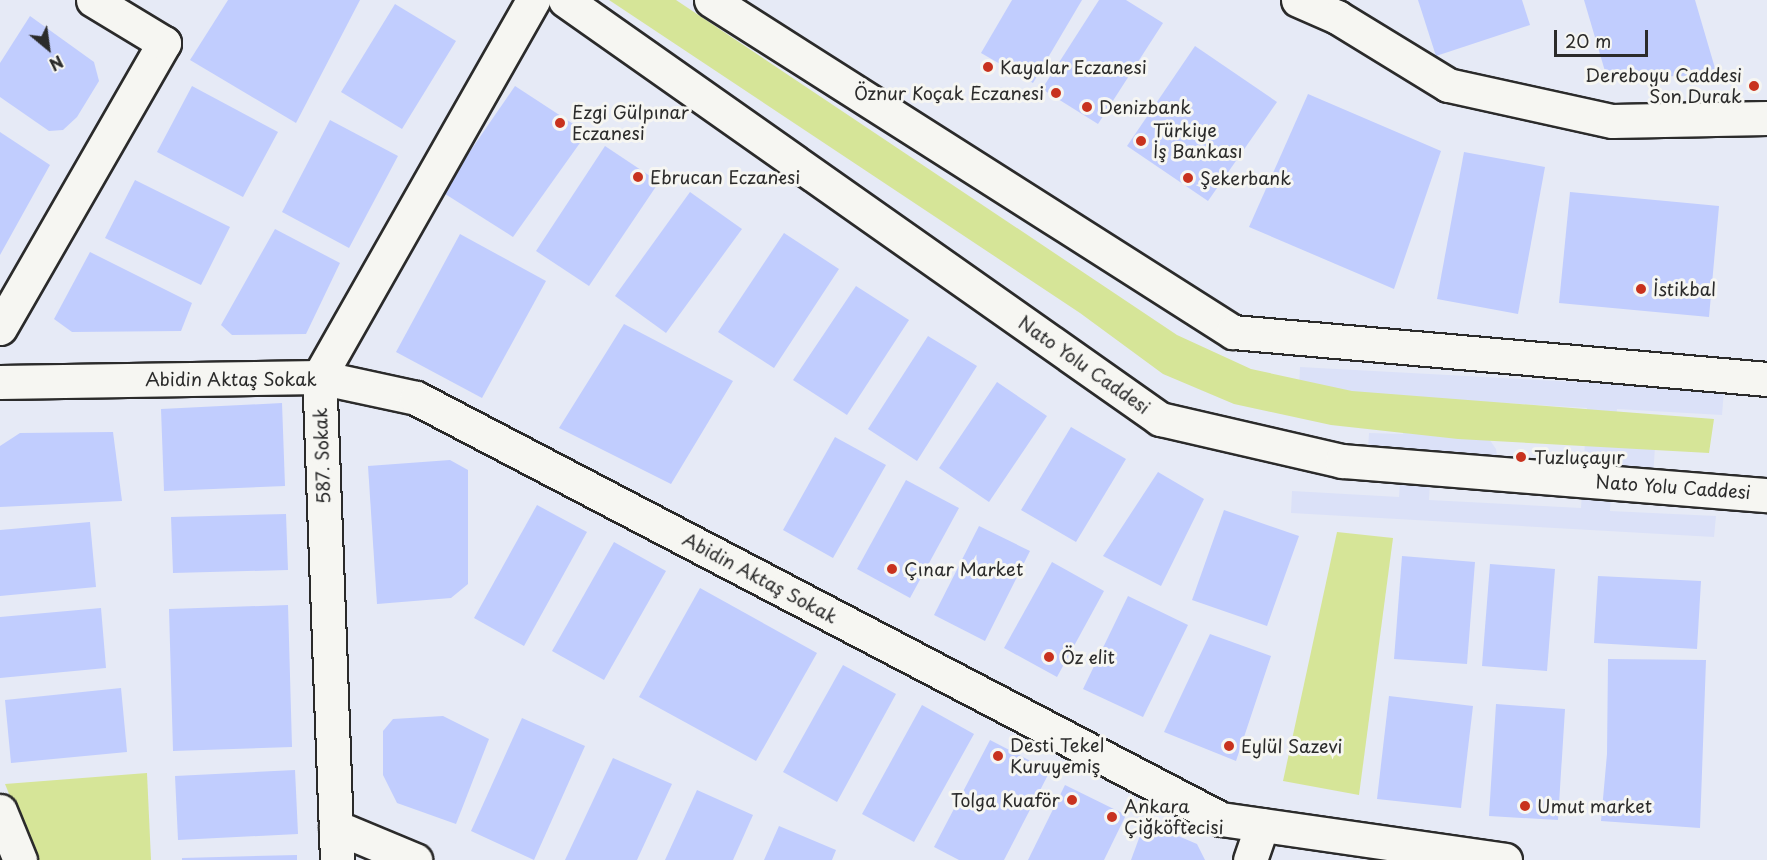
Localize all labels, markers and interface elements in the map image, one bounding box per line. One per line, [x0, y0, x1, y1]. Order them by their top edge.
north arrow [18, 18, 78, 78]
scale bar [1557, 18, 1652, 56]
text: 20 m [1565, 27, 1611, 54]
text: N [45, 50, 68, 77]
place label: Kayalar Eczanesi [1000, 56, 1147, 78]
marker: Kayalar Eczanesi [981, 60, 995, 74]
place label: Dereboyu Caddesi Son Durak [1583, 65, 1742, 107]
marker: Dereboyu Caddesi Son Durak [1747, 79, 1761, 93]
place label: Öznur Koçak Eczanesi [855, 82, 1044, 104]
marker: Öznur Koçak Eczanesi [1049, 86, 1063, 100]
place label: Denizbank [1099, 96, 1191, 118]
marker: Denizbank [1080, 100, 1094, 114]
place label: Ezgi Gülpınar Eczanesi [572, 102, 689, 144]
marker: Ezgi Gülpınar Eczanesi [553, 116, 567, 130]
place label: Türkiye İş Bankası [1153, 120, 1243, 162]
marker: Türkiye İş Bankası [1134, 134, 1148, 148]
place label: Ebrucan Eczanesi [650, 166, 800, 188]
place label: Şekerbank [1200, 167, 1291, 189]
marker: Ebrucan Eczanesi [631, 170, 645, 184]
marker: Şekerbank [1181, 171, 1195, 185]
place label: İstikbal [1653, 278, 1716, 300]
marker: İstikbal [1634, 282, 1648, 296]
street label: Nato Yolu Caddesi [1014, 311, 1154, 419]
street label: Abidin Aktaş Sokak [145, 368, 317, 390]
street label: 587. Sokak [310, 407, 334, 505]
place label: Tuzluçayır [1534, 446, 1625, 468]
marker: Tuzluçayır [1512, 448, 1530, 466]
street label: Nato Yolu Caddesi [1594, 471, 1752, 503]
street label: Abidin Aktaş Sokak [679, 528, 841, 628]
place label: Çınar Market [904, 558, 1022, 580]
marker: Çınar Market [885, 562, 899, 576]
place label: Öz elit [1061, 646, 1116, 668]
marker: Öz elit [1042, 650, 1056, 664]
place label: Desti Tekel Kuruyemiş [1010, 735, 1105, 777]
place label: Eylül Sazevi [1241, 735, 1342, 757]
marker: Eylül Sazevi [1222, 739, 1236, 753]
marker: Desti Tekel Kuruyemiş [991, 749, 1005, 763]
place label: Tolga Kuaför [949, 789, 1060, 811]
marker: Tolga Kuaför [1065, 793, 1079, 807]
place label: Umut market [1537, 795, 1654, 817]
place label: Ankara Çiğköftecisi [1124, 796, 1224, 838]
marker: Umut market [1518, 799, 1532, 813]
marker: Ankara Çiğköftecisi [1105, 810, 1119, 824]

